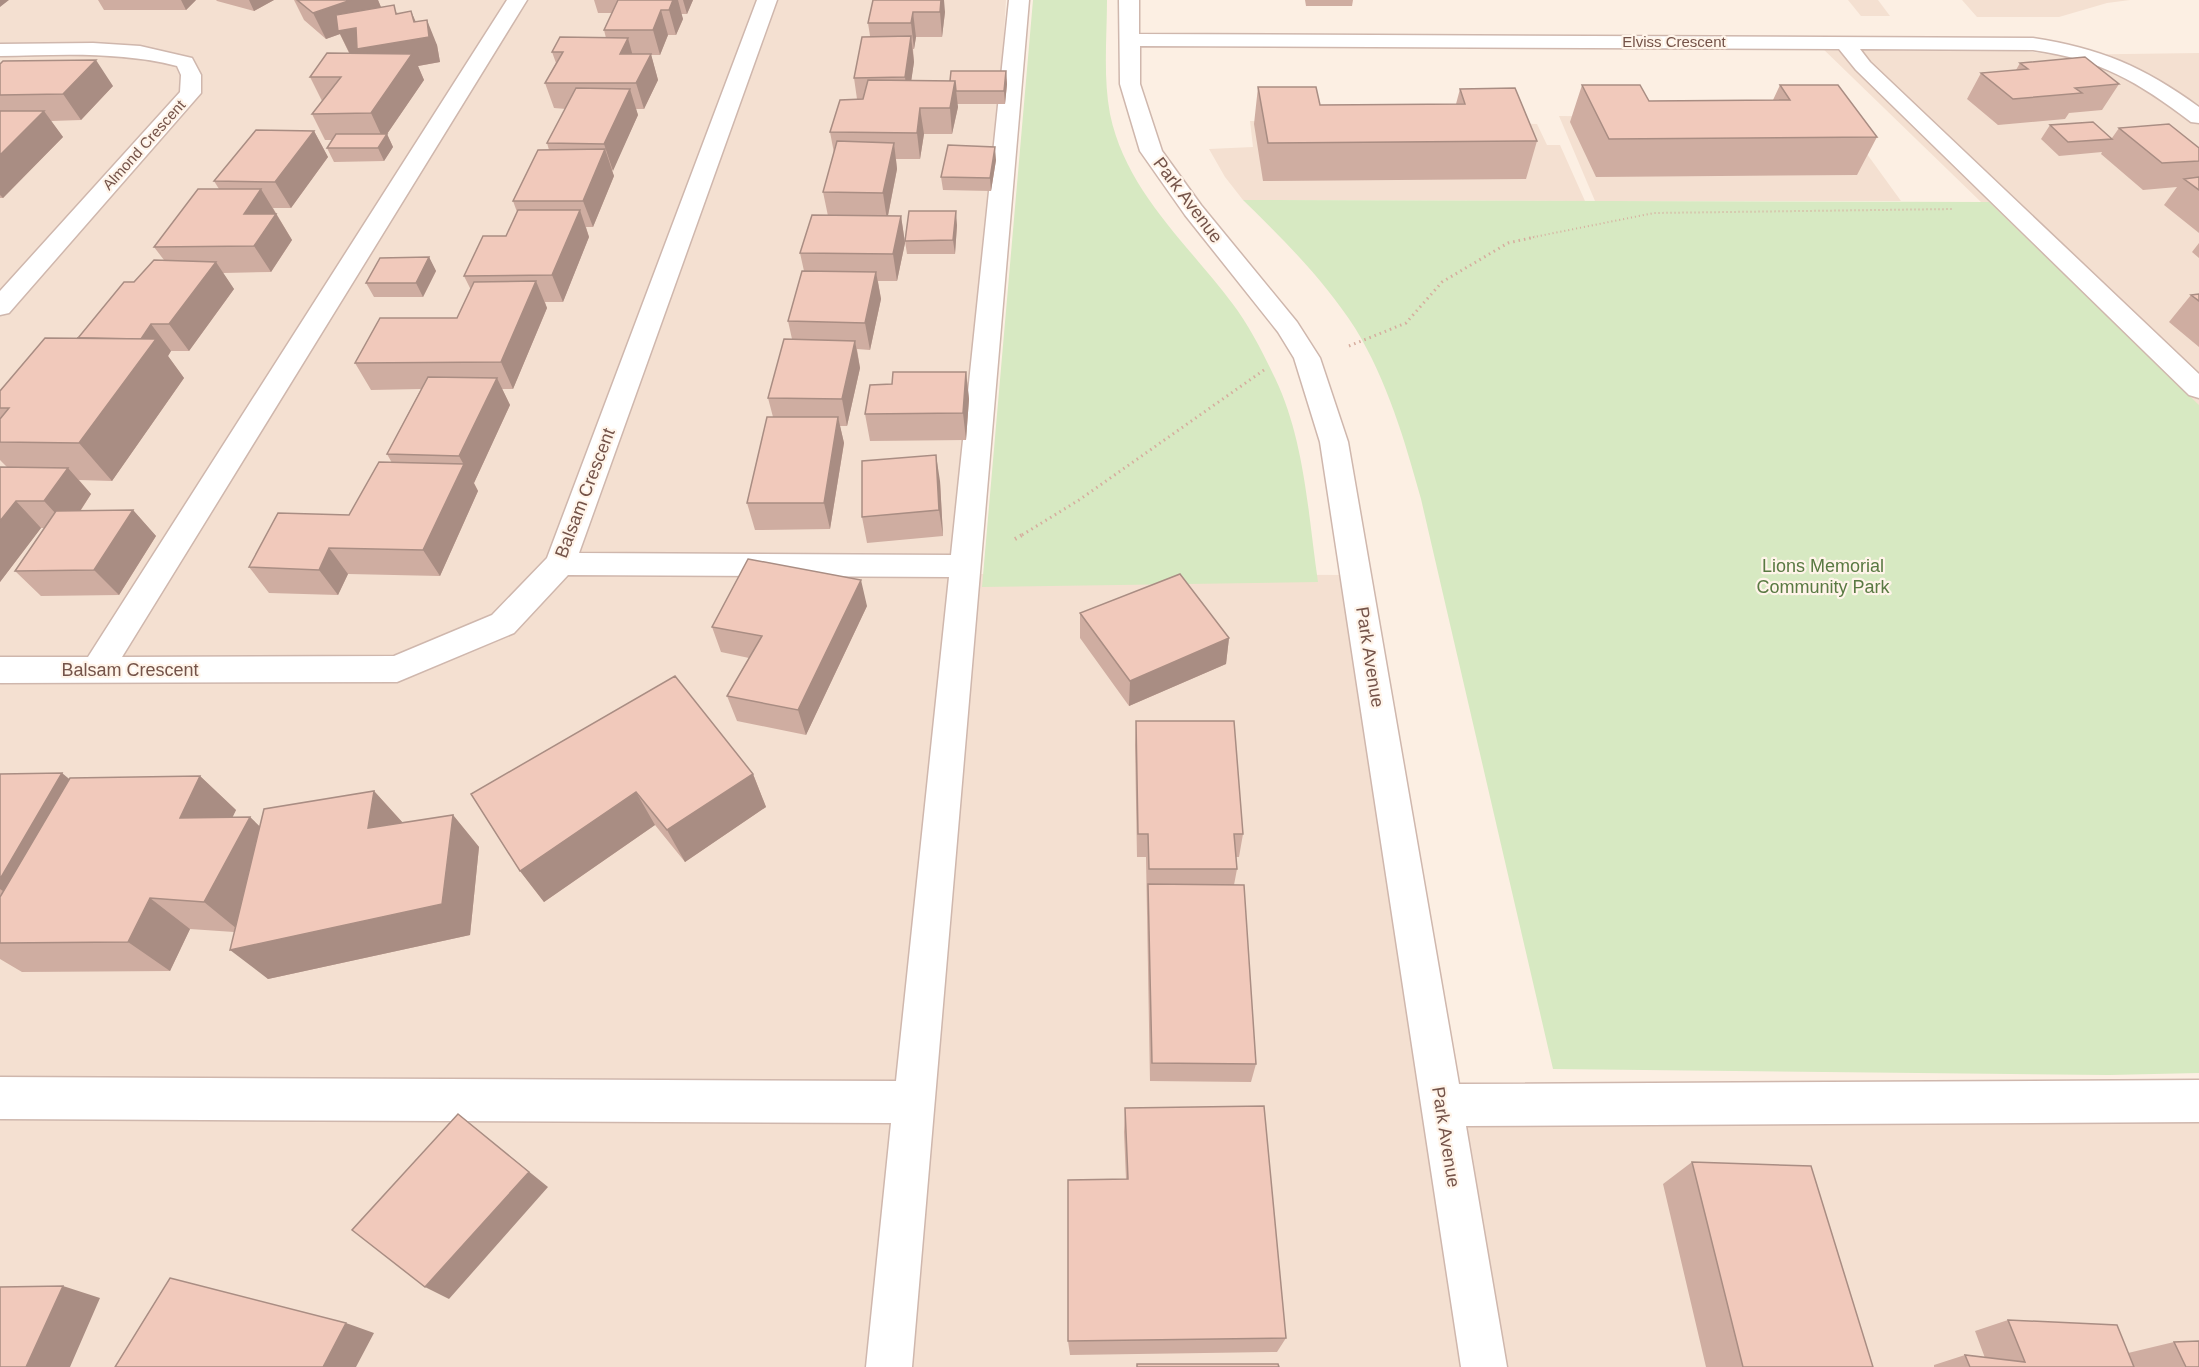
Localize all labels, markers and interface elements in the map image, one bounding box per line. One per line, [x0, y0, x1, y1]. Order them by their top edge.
street label: Elviss Crescent [1622, 33, 1727, 50]
street label: Almond Crescent [99, 96, 189, 193]
street label: Park Avenue [1149, 153, 1227, 247]
street label: Balsam Crescent [551, 425, 619, 561]
park label: Lions Memorial Community Park [1756, 556, 1891, 597]
street label: Park Avenue [1352, 605, 1388, 709]
street label: Balsam Crescent [61, 660, 199, 680]
street label: Park Avenue [1428, 1085, 1464, 1189]

